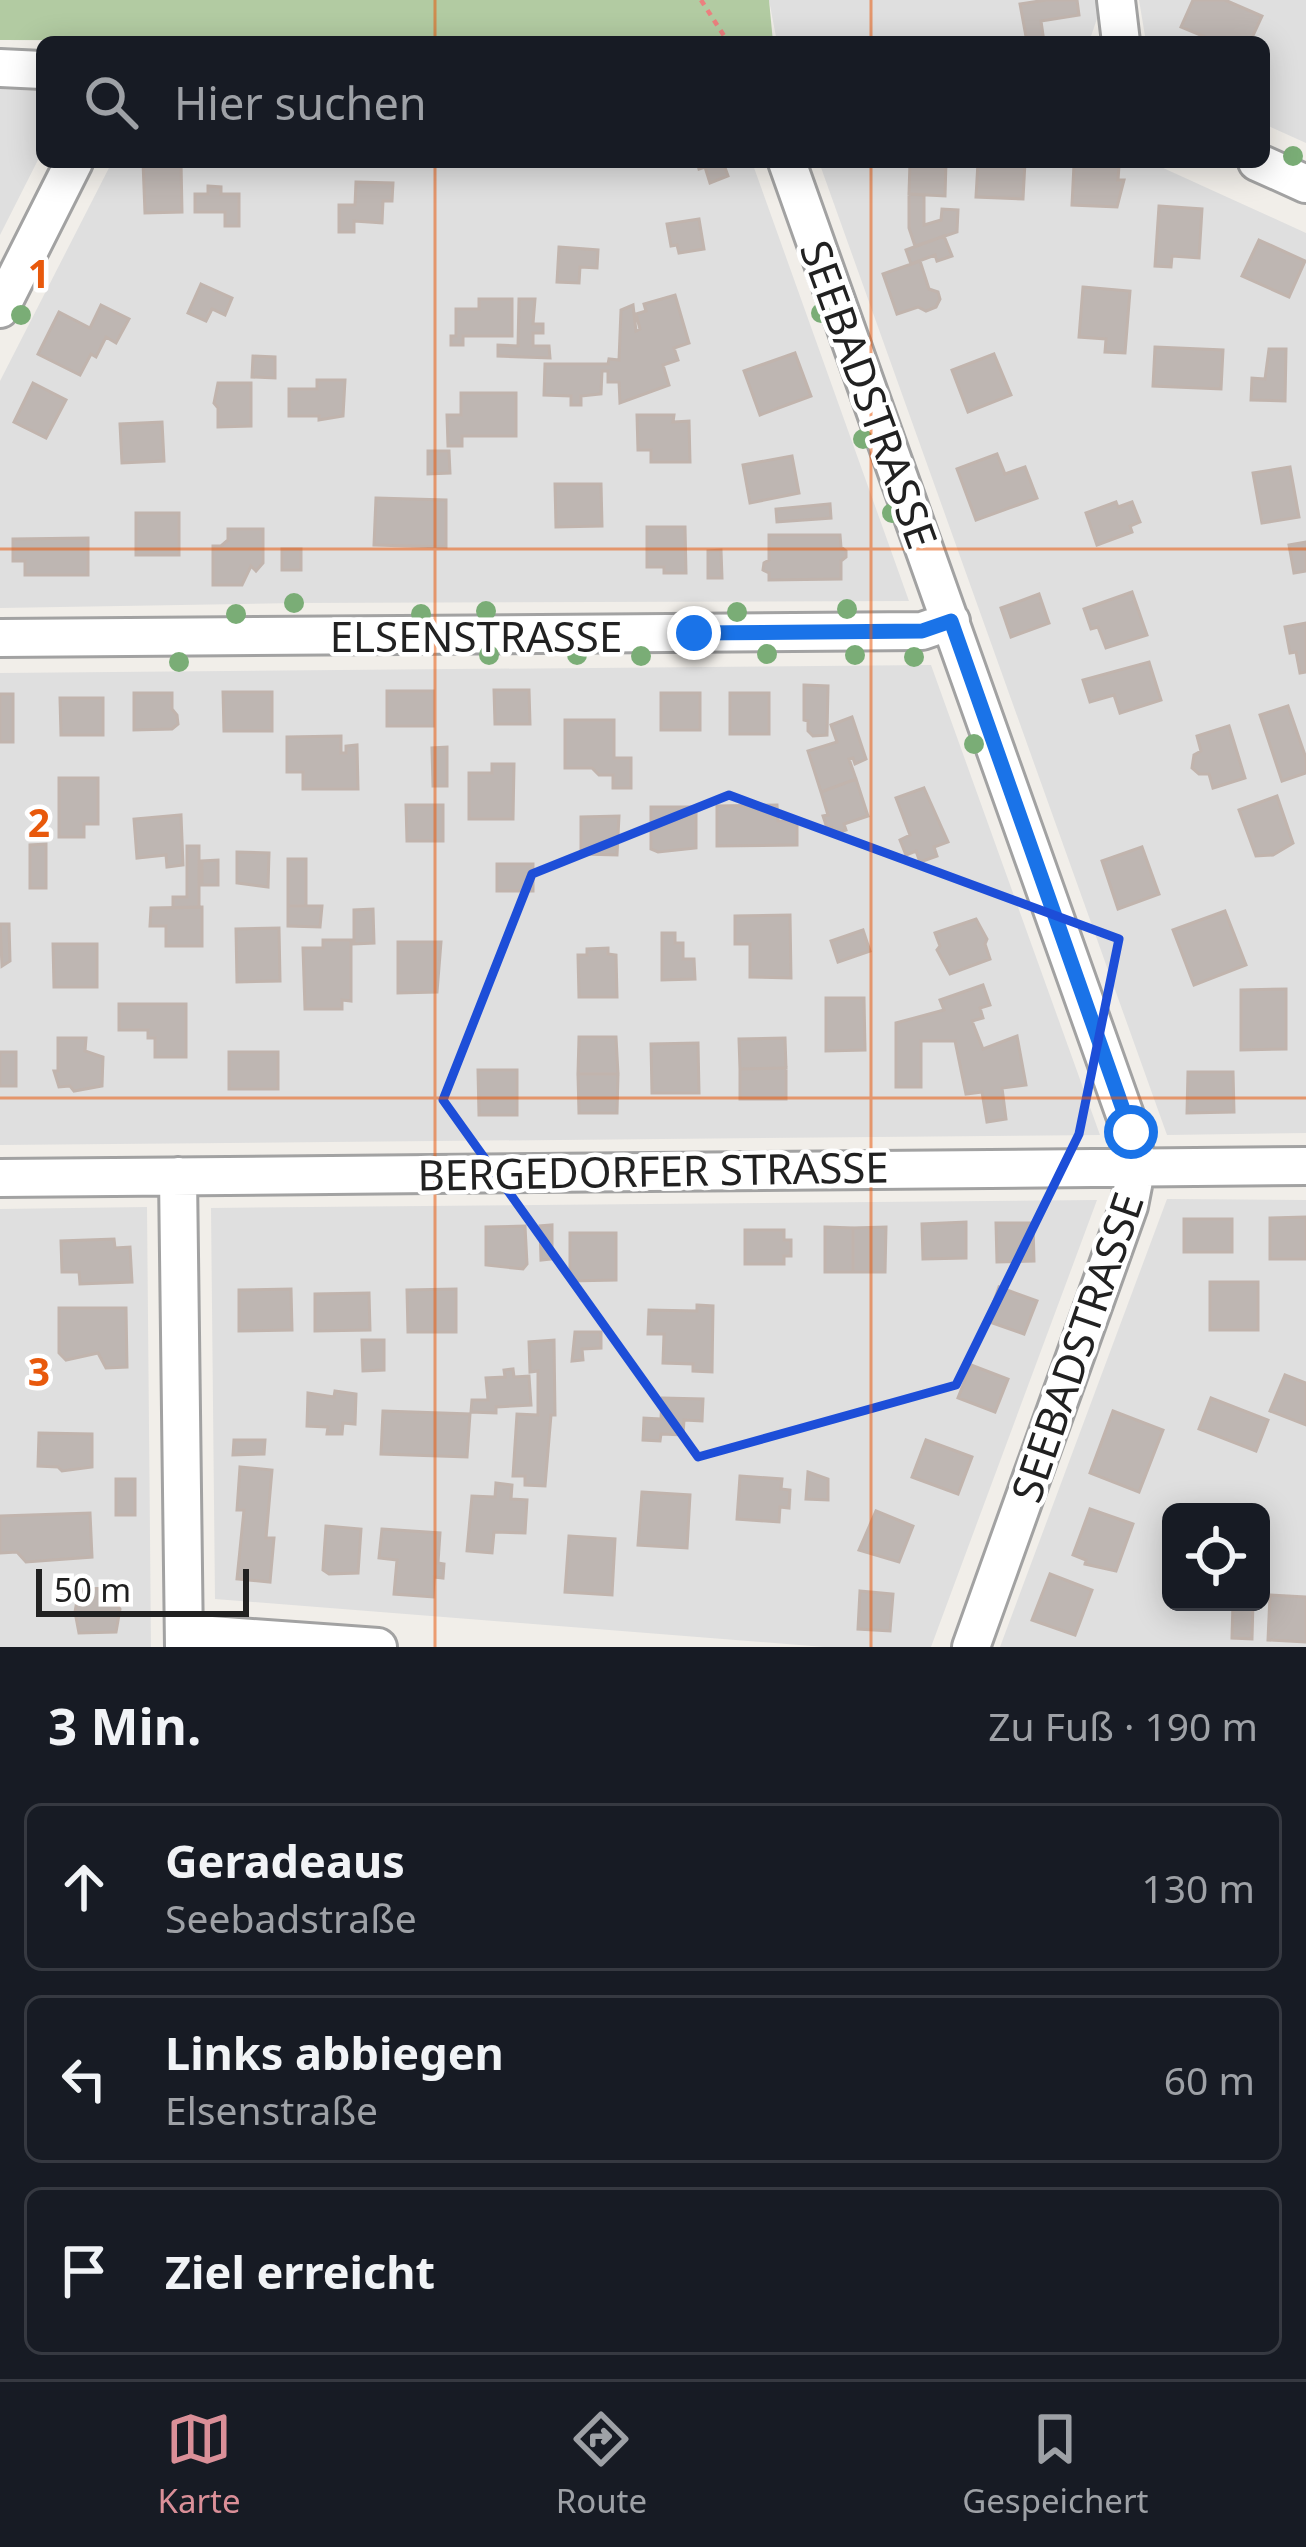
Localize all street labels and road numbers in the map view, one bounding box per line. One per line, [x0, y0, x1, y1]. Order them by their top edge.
street label: SEEBADSTRASSE [788, 232, 952, 556]
street label: ELSENSTRASSE [330, 607, 622, 664]
street label: BERGEDORFER STRASSE [417, 1137, 889, 1203]
street label: SEEBADSTRASSE [996, 1185, 1156, 1509]

